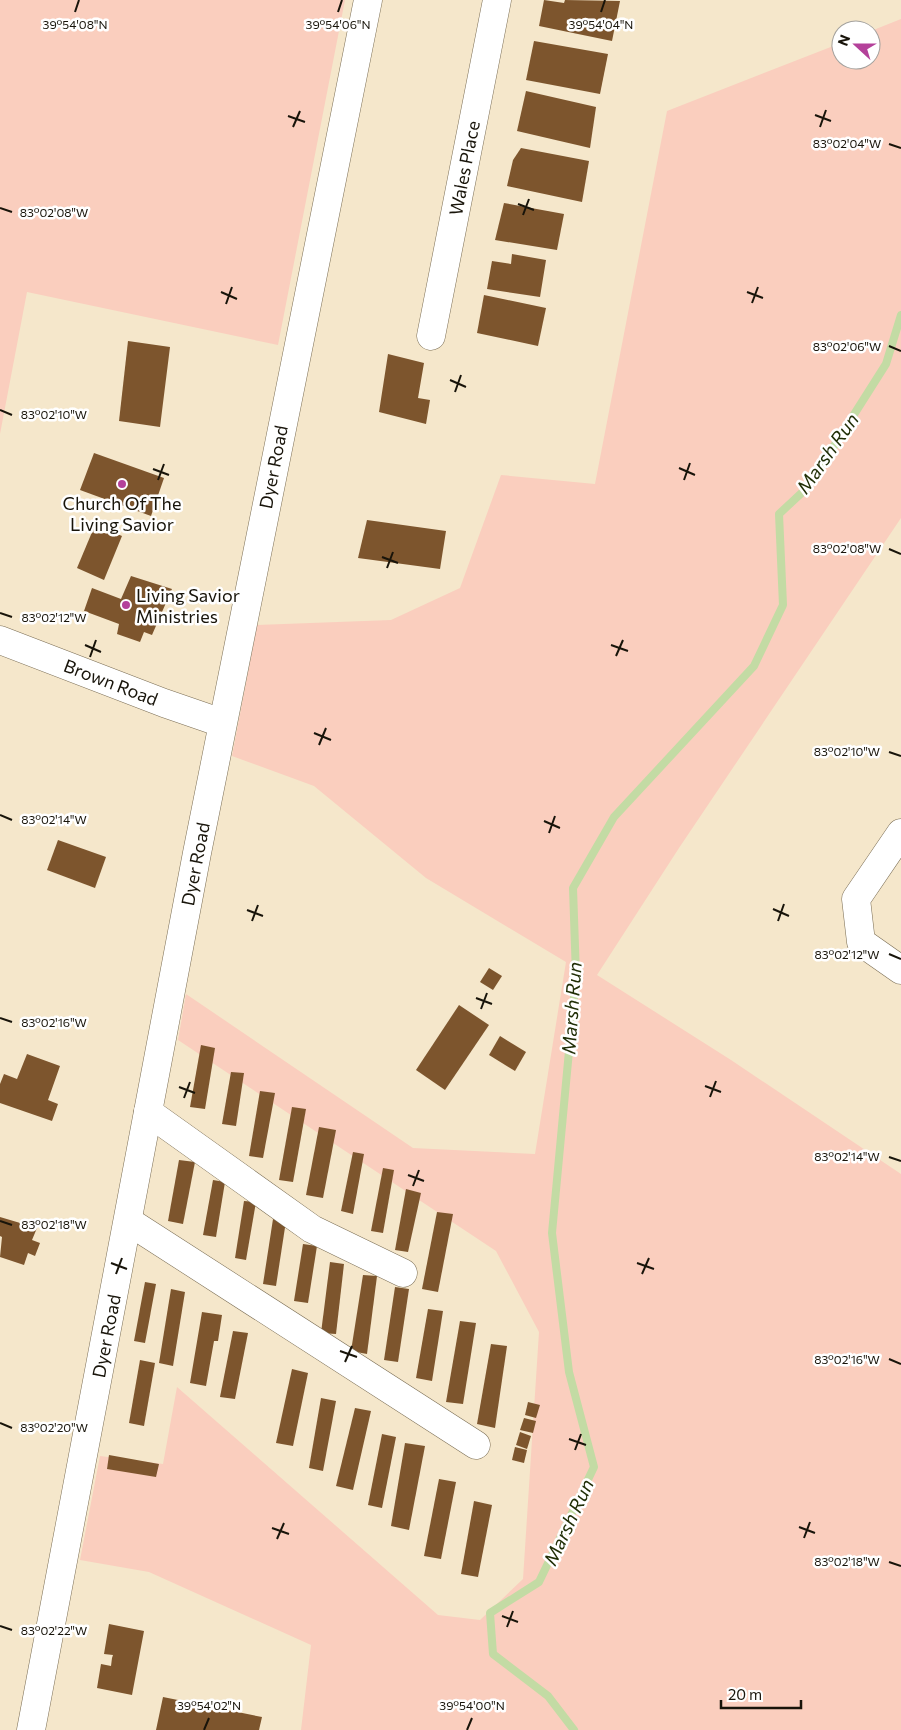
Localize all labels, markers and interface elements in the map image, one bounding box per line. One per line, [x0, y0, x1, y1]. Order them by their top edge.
text: 39°54'08"N [43, 17, 107, 31]
text: 39°54'06"N [306, 17, 370, 31]
text: 39°54'04"N [569, 17, 633, 31]
north arrow [831, 20, 881, 70]
text: N [834, 32, 853, 48]
street label: Wales Place [444, 119, 484, 217]
text: 83°02'04"W [813, 136, 881, 150]
text: 83°02'08"W [20, 205, 88, 219]
text: 83°02'06"W [813, 339, 881, 353]
text: 83°02'10"W [21, 407, 87, 421]
water label: Marsh Run [791, 408, 863, 497]
street label: Dyer Road [254, 423, 292, 511]
marker: Church Of The Living Savior [116, 478, 128, 490]
place label: Church Of The Living Savior [63, 492, 181, 535]
text: 83°02'08"W [813, 541, 881, 555]
place label: Living Savior Ministries [136, 584, 240, 627]
marker: Living Savior Ministries [120, 599, 132, 611]
text: 83°02'12"W [21, 610, 87, 624]
street label: Brown Road [61, 654, 161, 710]
text: 83°02'10"W [814, 744, 880, 758]
text: 83°02'14"W [21, 812, 87, 826]
street label: Dyer Road [176, 820, 214, 908]
text: 83°02'12"W [814, 947, 880, 961]
water label: Marsh Run [556, 961, 586, 1055]
text: 83°02'16"W [21, 1015, 87, 1029]
text: 83°02'14"W [814, 1149, 880, 1163]
text: 83°02'18"W [21, 1217, 87, 1231]
street label: Dyer Road [87, 1292, 125, 1380]
text: 83°02'16"W [814, 1352, 880, 1366]
text: 83°02'20"W [20, 1420, 88, 1434]
water label: Marsh Run [538, 1475, 598, 1569]
text: 83°02'18"W [814, 1554, 880, 1568]
text: 83°02'22"W [21, 1623, 87, 1637]
scale bar [721, 1678, 801, 1710]
text: 20 m [728, 1685, 762, 1703]
text: 39°54'02"N [177, 1698, 241, 1712]
text: 39°54'00"N [439, 1698, 505, 1712]

